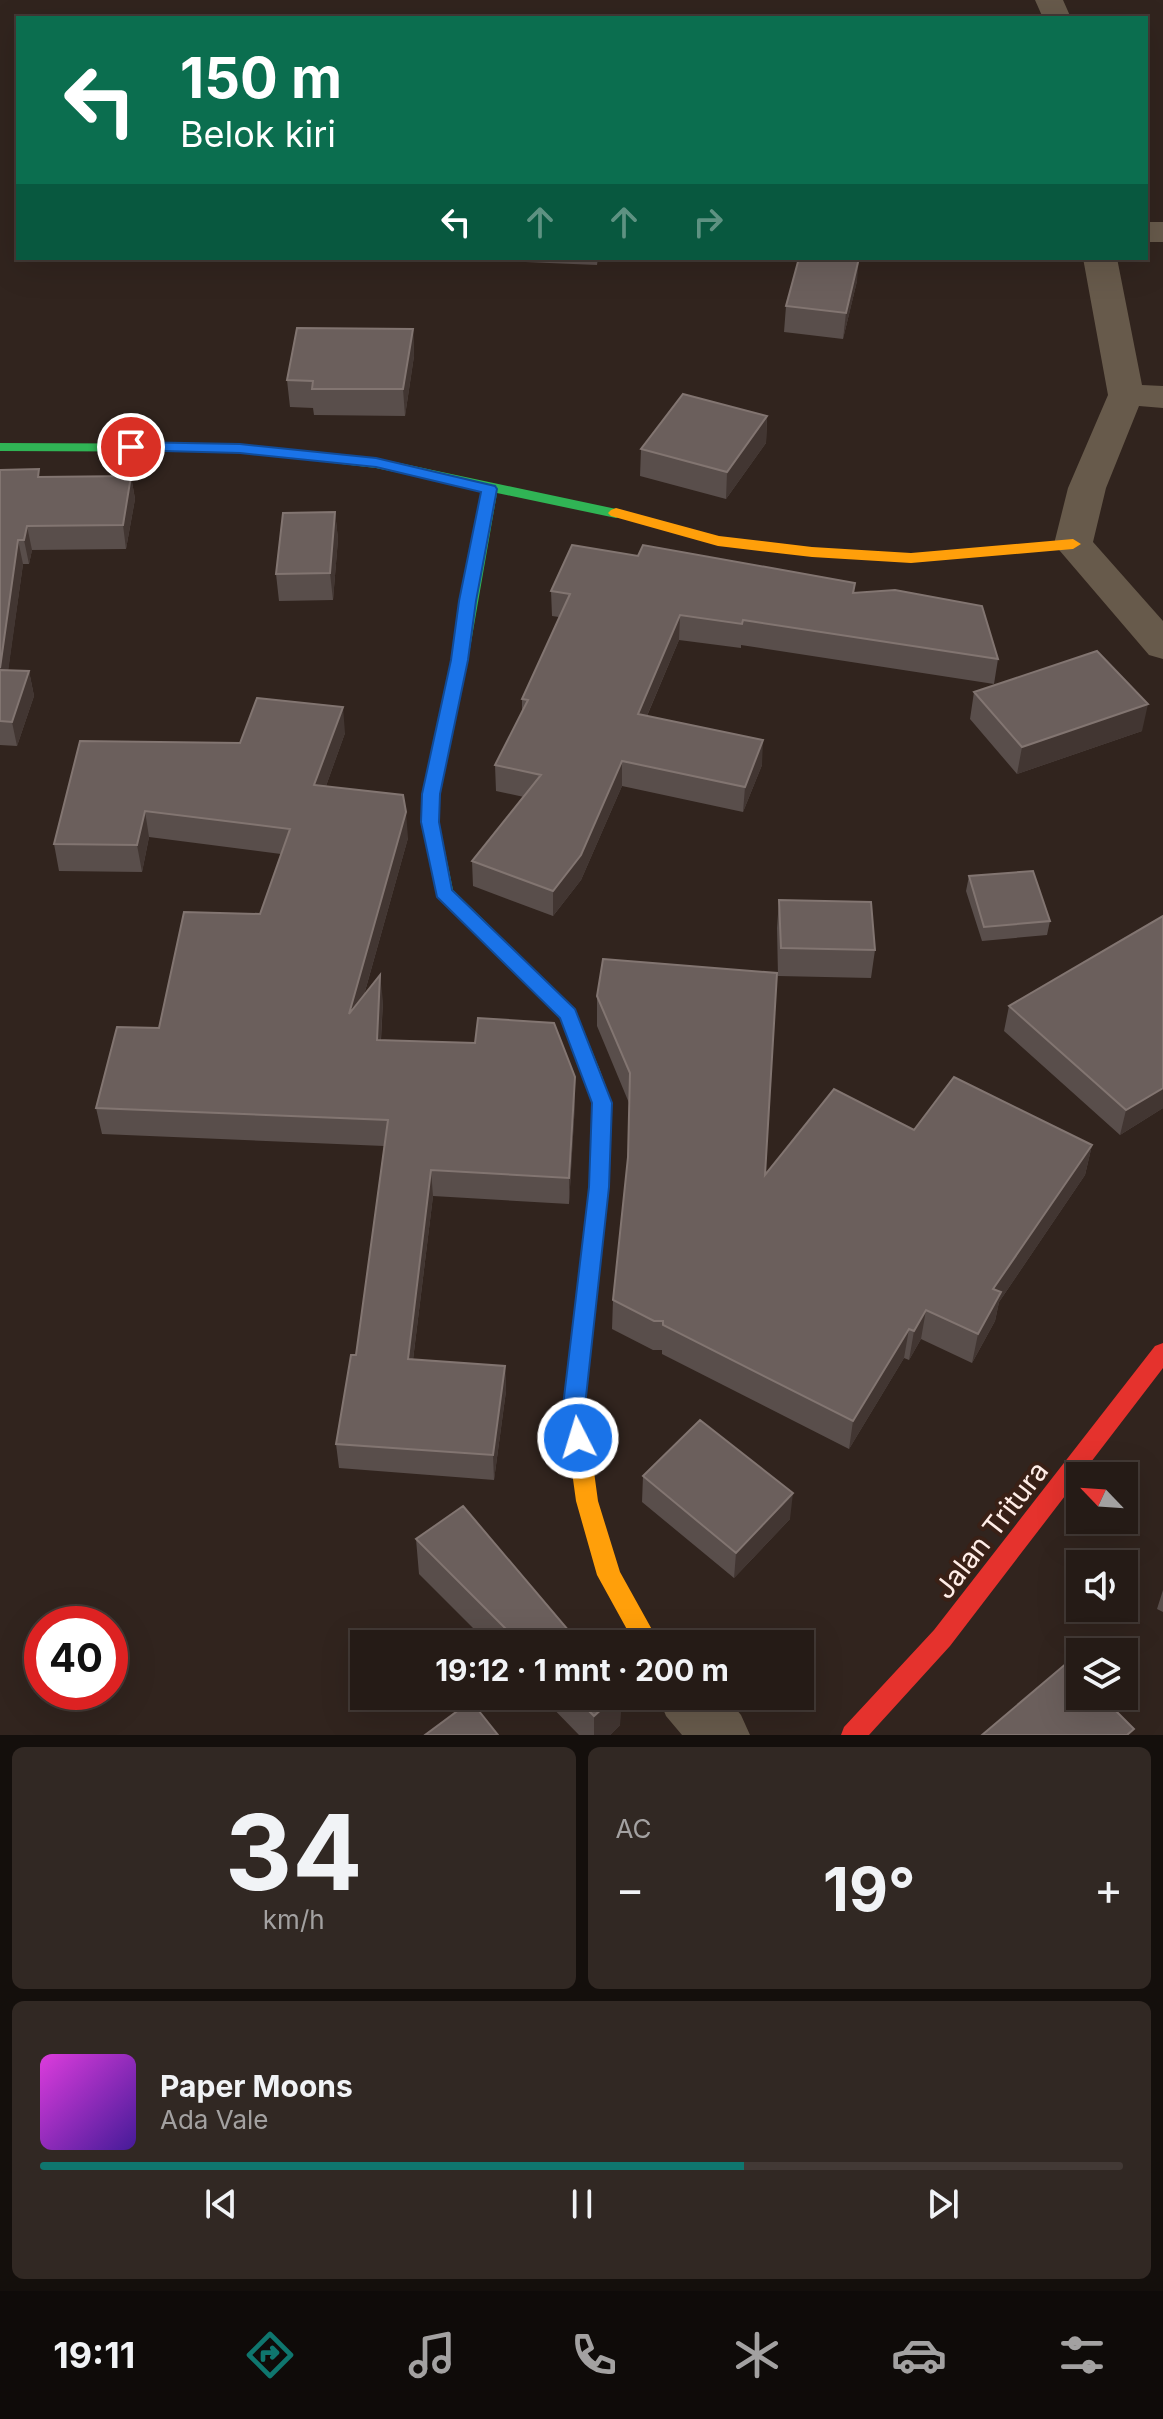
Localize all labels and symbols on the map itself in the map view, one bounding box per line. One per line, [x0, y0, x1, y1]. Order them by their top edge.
pin [97, 413, 165, 481]
position arrow [536, 1396, 620, 1480]
street label: Jalan Tritura [927, 1455, 1055, 1605]
north arrow [1066, 1462, 1138, 1534]
speed limit sign: 40 [24, 1606, 128, 1710]

